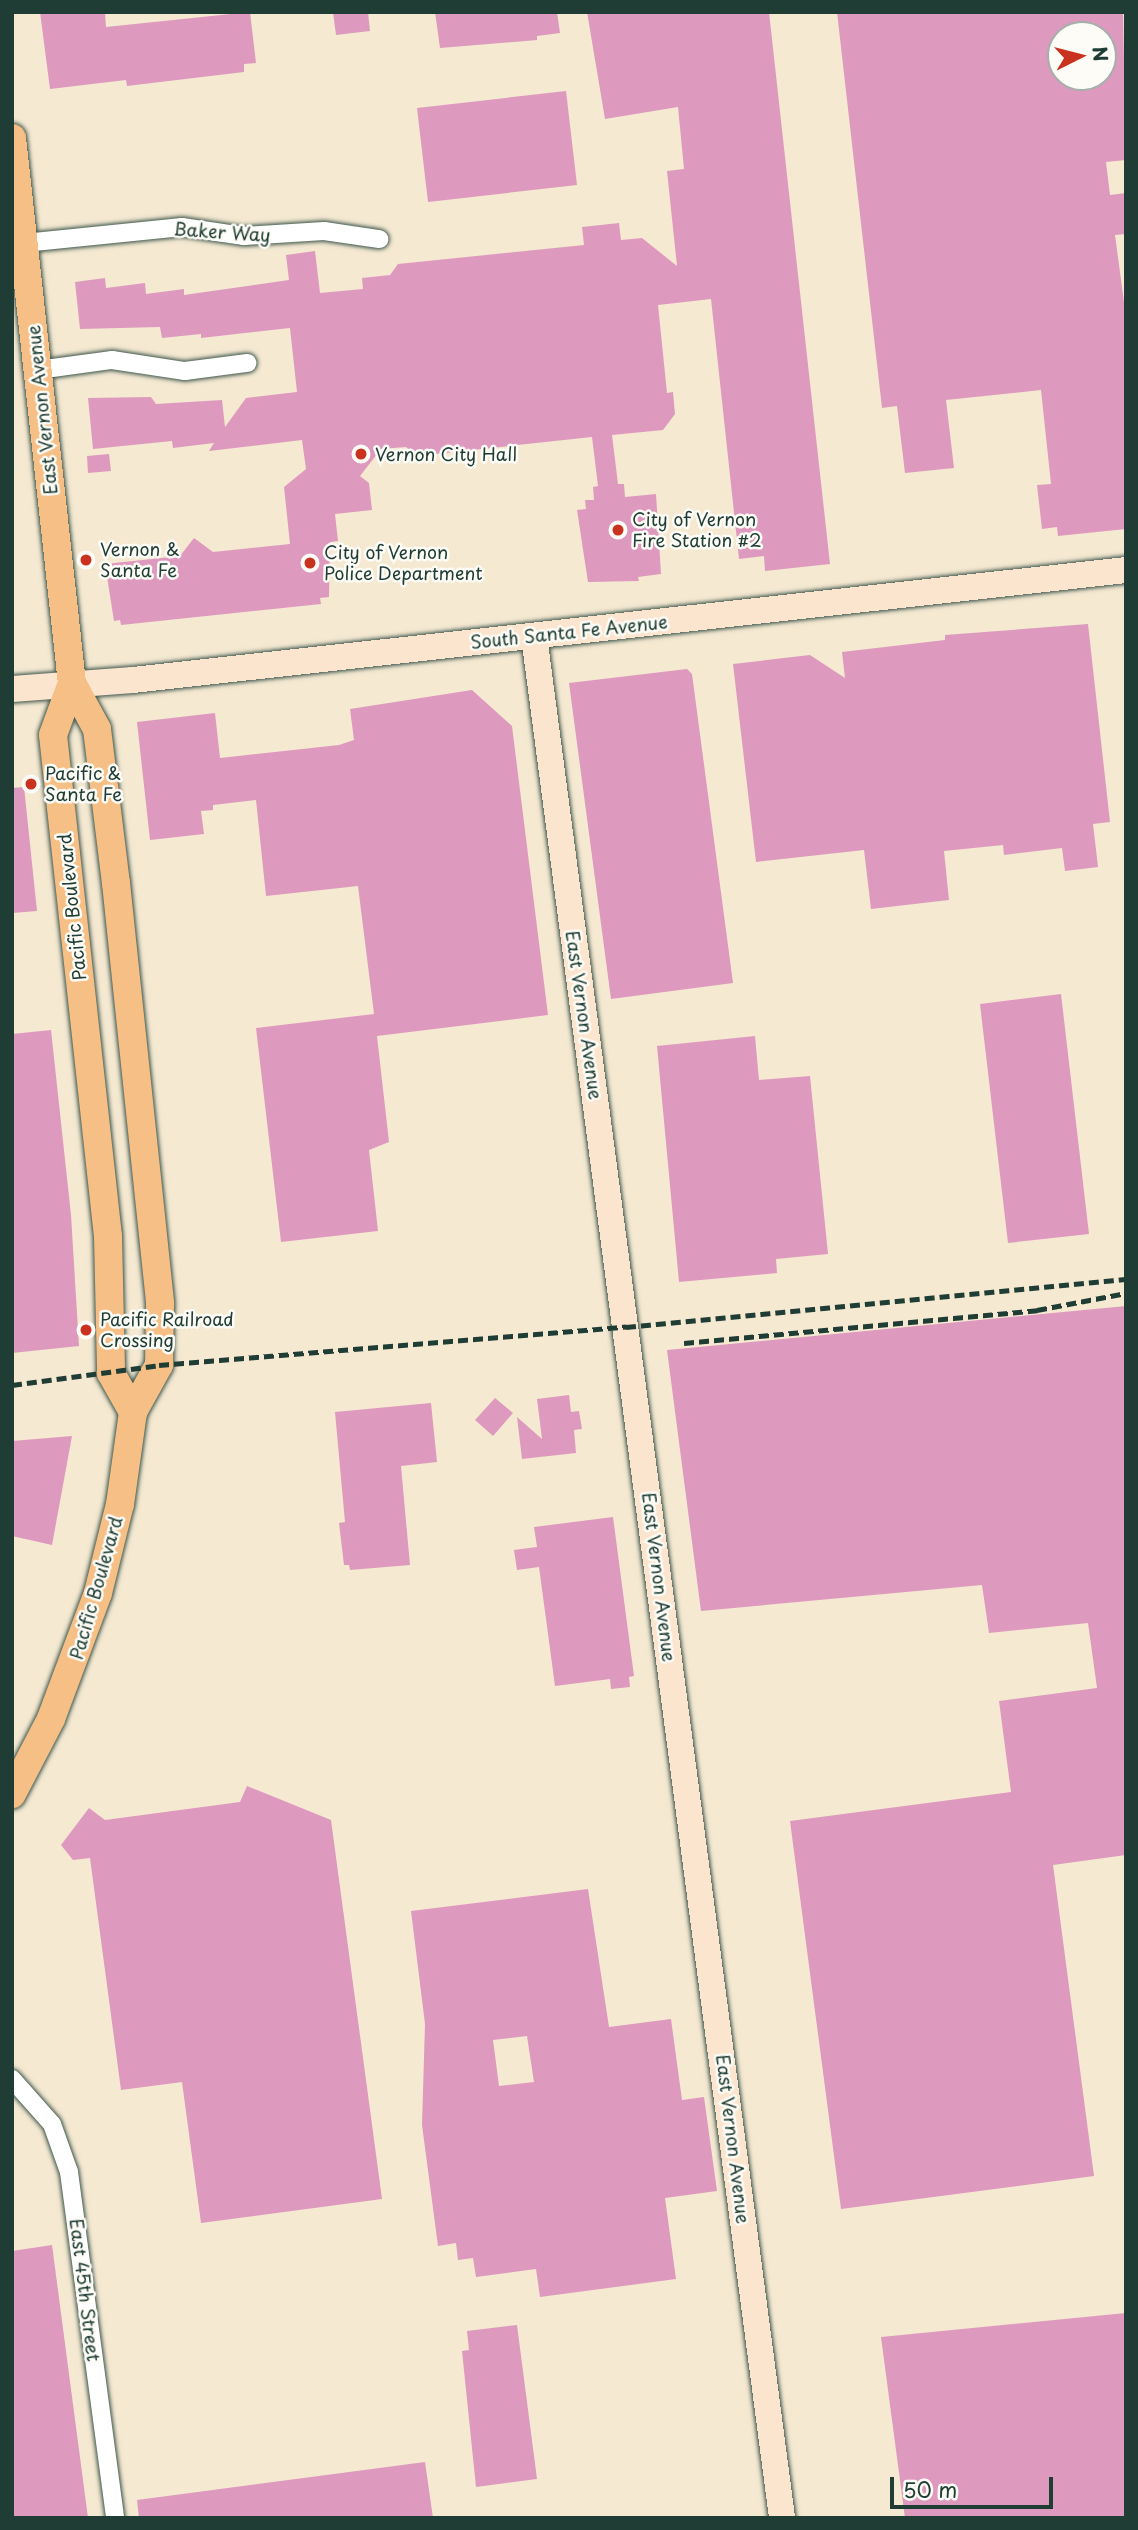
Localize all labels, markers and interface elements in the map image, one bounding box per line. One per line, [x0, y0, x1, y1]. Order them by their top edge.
north arrow [1047, 21, 1117, 91]
text: N [1086, 45, 1116, 63]
street label: Baker Way [172, 218, 272, 246]
street label: East Vernon Avenue [22, 324, 62, 496]
place label: Vernon City Hall [375, 443, 519, 465]
marker: Vernon City Hall [353, 446, 369, 462]
place label: City of Vernon Fire Station #2 [632, 509, 762, 552]
marker: City of Vernon Fire Station #2 [610, 522, 626, 538]
place label: Vernon & Santa Fe [100, 539, 180, 582]
place label: City of Vernon Police Department [324, 542, 484, 584]
marker: Vernon & Santa Fe [78, 552, 94, 568]
marker: City of Vernon Police Department [302, 555, 318, 571]
street label: South Santa Fe Avenue [469, 611, 669, 653]
place label: Pacific & Santa Fe [45, 763, 122, 806]
marker: Pacific & Santa Fe [23, 776, 39, 792]
street label: Pacific Boulevard [53, 832, 91, 982]
street label: East Vernon Avenue [561, 929, 607, 1101]
place label: Pacific Railroad Crossing [100, 1309, 236, 1352]
marker: Pacific Railroad Crossing [78, 1322, 94, 1338]
street label: East Vernon Avenue [638, 1491, 680, 1663]
street label: Pacific Boulevard [65, 1514, 127, 1662]
street label: East Vernon Avenue [712, 2053, 754, 2225]
street label: East 45th Street [66, 2217, 104, 2363]
scale bar [893, 2464, 1056, 2508]
text: 50 m [903, 2473, 957, 2505]

